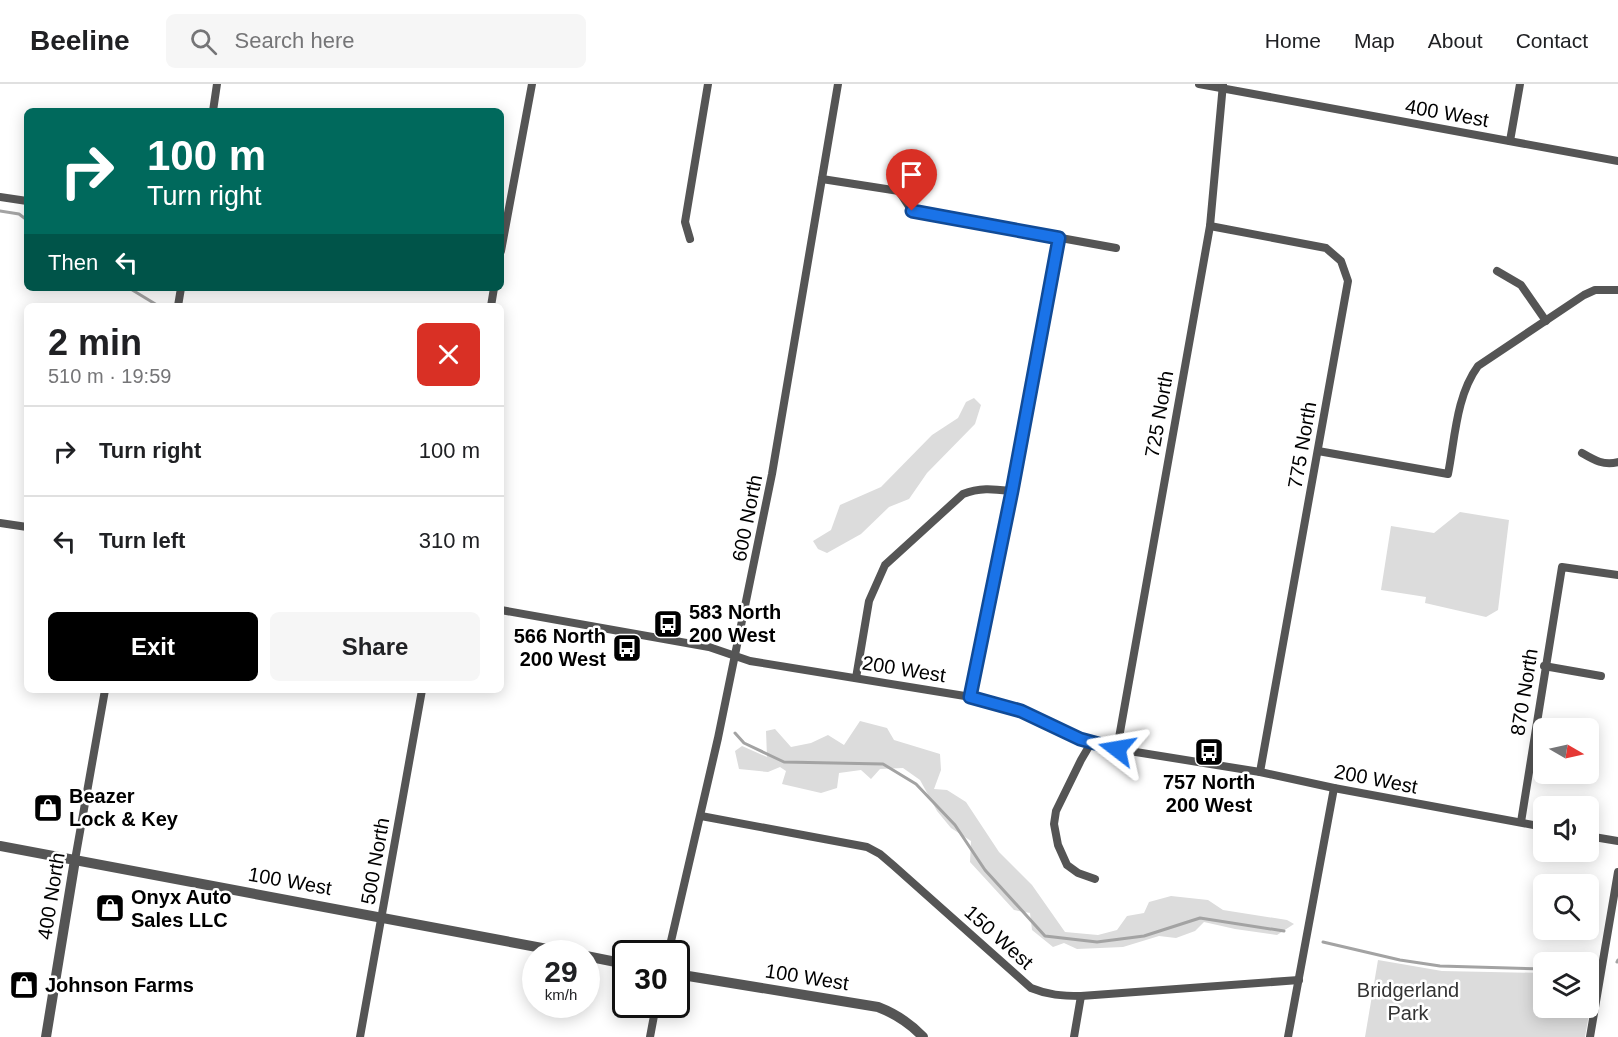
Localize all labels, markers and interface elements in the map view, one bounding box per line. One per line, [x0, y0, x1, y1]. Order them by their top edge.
search box [166, 14, 586, 68]
text: Beeline [30, 25, 130, 56]
icon: search [187, 25, 220, 58]
text: Search here [235, 28, 354, 53]
text: Home [1265, 29, 1321, 52]
text: Map [1354, 29, 1395, 52]
text: About [1428, 29, 1483, 52]
text: Contact [1516, 29, 1588, 52]
street label: 400 West [1404, 95, 1491, 131]
icon: right [48, 132, 126, 210]
text: 100 m [147, 132, 266, 179]
pin [886, 149, 937, 211]
icon: arrive [895, 158, 928, 191]
text: Turn right [147, 181, 262, 211]
icon: left [110, 246, 143, 279]
text: Then [48, 250, 98, 275]
text: 2 min [48, 322, 142, 363]
button: close [417, 323, 480, 386]
text: 510 m · 19:59 [48, 365, 171, 387]
street label: 725 North [1141, 369, 1177, 459]
street label: 775 North [1284, 400, 1320, 490]
icon: right [48, 435, 81, 468]
text: Turn right [99, 438, 201, 463]
text: 100 m [419, 438, 480, 463]
street label: 600 North [728, 473, 766, 563]
icon: left [48, 525, 81, 558]
text: Turn left [99, 528, 185, 553]
text: 310 m [419, 528, 480, 553]
place label: 583 North 200 West [689, 601, 781, 646]
bus stop icon: 583 North 200 West [652, 608, 684, 640]
button: Exit [48, 612, 258, 681]
button: Share [270, 612, 480, 681]
place label: 566 North 200 West [514, 625, 606, 670]
bus stop icon: 566 North 200 West [611, 632, 643, 664]
street label: 870 North [1506, 647, 1542, 737]
street label: 200 West [861, 652, 948, 687]
position arrow [1085, 717, 1149, 781]
north arrow [1533, 718, 1599, 784]
map controls [1533, 718, 1599, 1018]
bus stop icon: 757 North 200 West [1193, 736, 1225, 768]
street label: 200 West [1333, 760, 1420, 798]
place label: 757 North 200 West [1163, 771, 1255, 816]
place label: Beazer Lock & Key [69, 785, 179, 830]
shop icon: Beazer Lock & Key [32, 792, 64, 824]
button: sound [1533, 796, 1599, 862]
street label: 500 North [357, 816, 393, 906]
street label: 400 North [33, 851, 69, 941]
street label: 100 West [247, 863, 334, 899]
button: search [1533, 874, 1599, 940]
place label: Onyx Auto Sales LLC [131, 886, 231, 931]
shop icon: Onyx Auto Sales LLC [94, 892, 126, 924]
street label: 150 West [960, 901, 1038, 974]
speed limit sign: 30 [612, 940, 690, 1018]
button: layers [1533, 952, 1599, 1018]
text: 29 [544, 955, 578, 988]
street label: 100 West [764, 960, 851, 995]
shop icon: Johnson Farms [8, 969, 40, 1001]
place label: Johnson Farms [45, 974, 194, 996]
park label: Bridgerland Park [1357, 979, 1459, 1024]
text: km/h [545, 986, 577, 1003]

